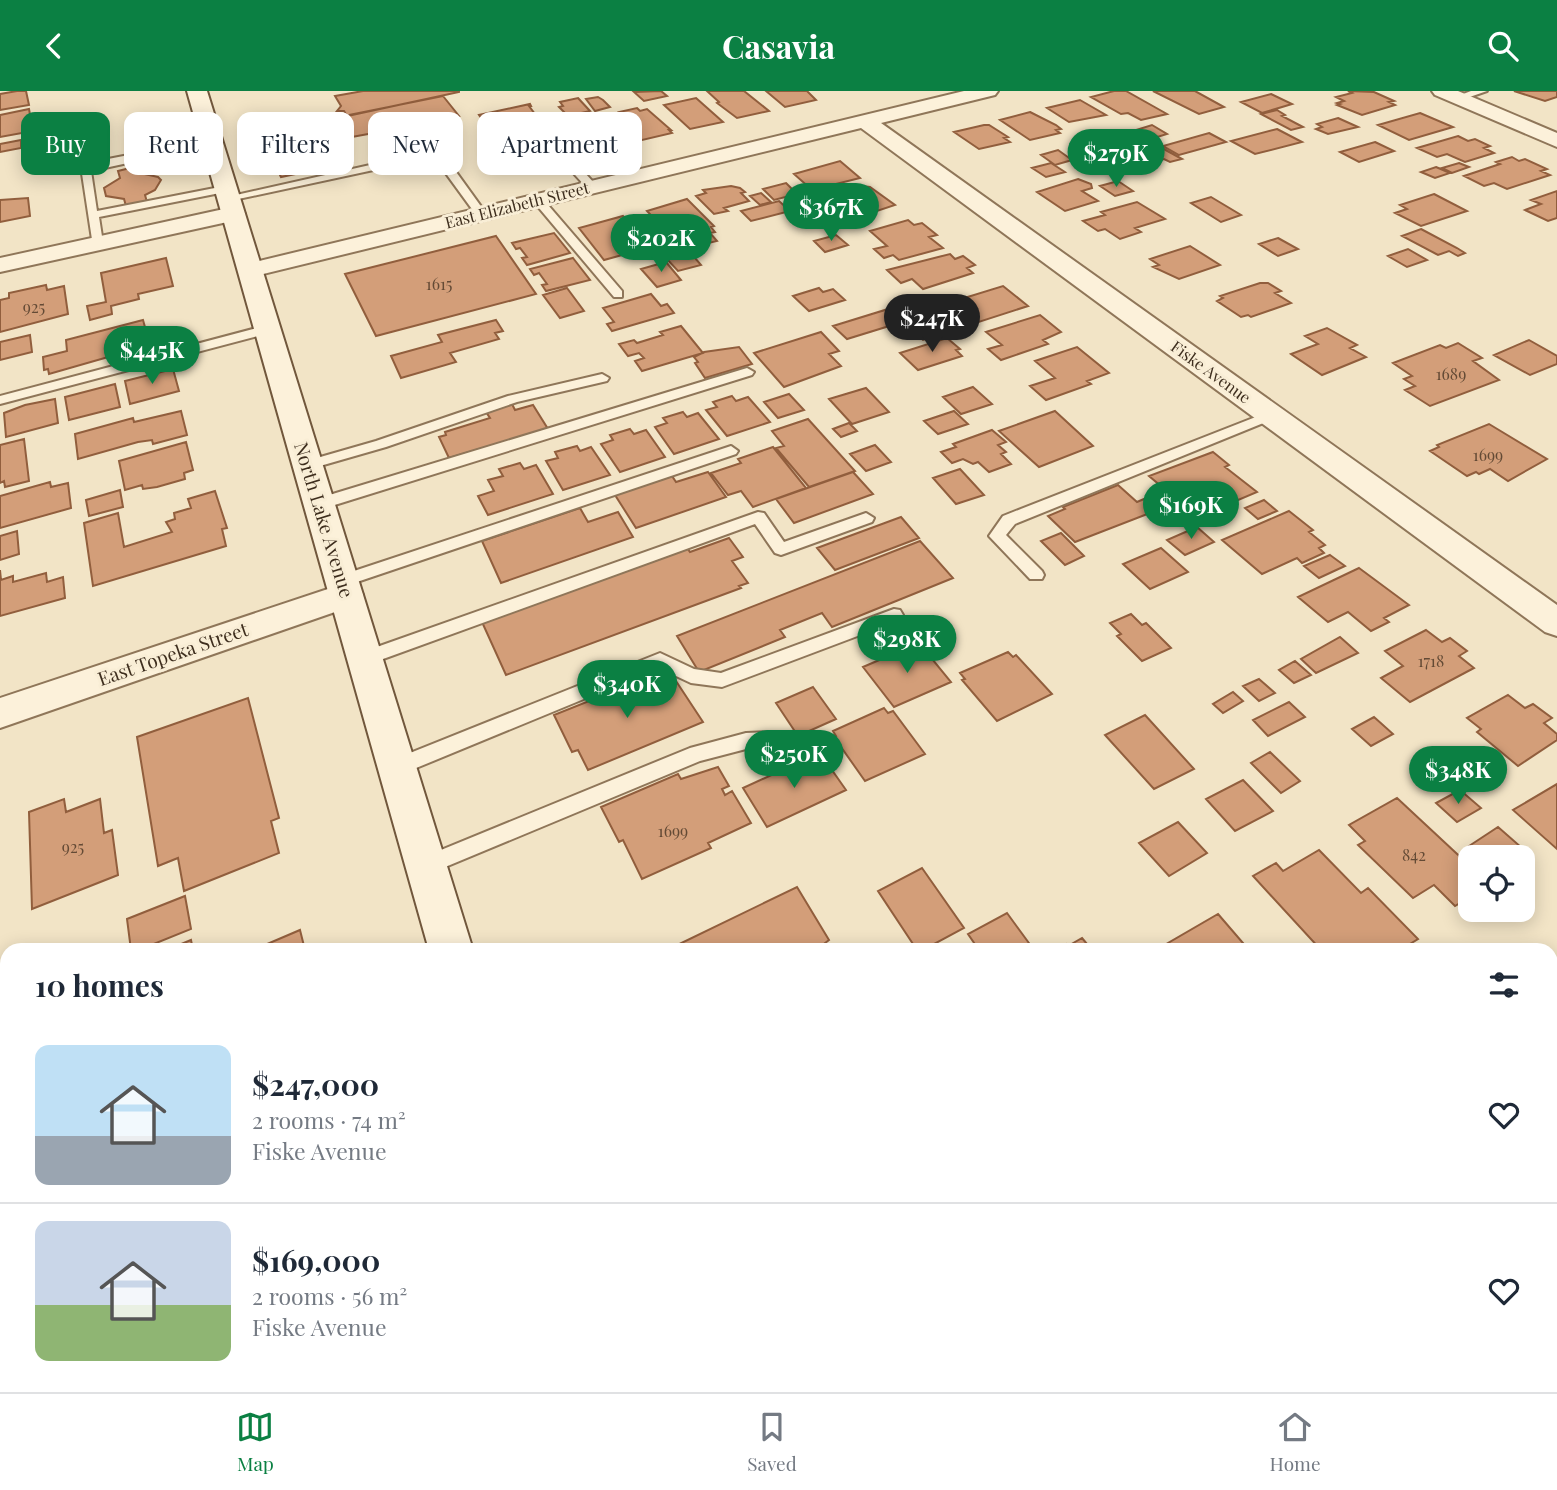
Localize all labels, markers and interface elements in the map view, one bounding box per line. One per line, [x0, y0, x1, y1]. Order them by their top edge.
text: Casavia [722, 24, 835, 67]
icon: back [35, 27, 73, 65]
icon: search [1484, 27, 1522, 65]
chip: Buy [21, 112, 110, 175]
chip: Rent [124, 112, 223, 175]
chip: Filters [237, 112, 354, 175]
chip: New [368, 112, 463, 175]
chip: Apartment [477, 112, 642, 175]
pin: $279K [1067, 129, 1165, 189]
text: $279K [1084, 136, 1148, 167]
street label: East Elizabeth Street [443, 176, 592, 233]
pin: $367K [782, 183, 880, 243]
text: $367K [799, 190, 863, 221]
pin: $202K [612, 215, 710, 274]
text: $202K [627, 221, 695, 252]
house number: 1615 [426, 273, 452, 294]
pin: $247K [883, 295, 981, 354]
house number: 925 [23, 296, 45, 317]
text: $247K [900, 301, 964, 332]
pin: $445K [103, 327, 201, 386]
text: $445K [120, 333, 184, 364]
street label: Fiske Avenue [1167, 336, 1255, 408]
house number: 1689 [1436, 363, 1466, 384]
street label: North Lake Avenue [289, 439, 361, 601]
house number: 1699 [1473, 444, 1503, 465]
pin: $169K [1142, 482, 1240, 541]
text: $169K [1159, 488, 1223, 519]
street label: East Topeka Street [94, 615, 252, 691]
pin: $298K [858, 615, 956, 675]
text: $298K [873, 622, 941, 653]
house number: 1718 [1418, 650, 1444, 671]
pin: $340K [578, 661, 676, 720]
text: $340K [593, 667, 661, 698]
pin: $250K [745, 731, 843, 790]
text: $250K [760, 737, 828, 768]
pin: $348K [1409, 747, 1507, 806]
text: $348K [1425, 753, 1491, 784]
house number: 1699 [658, 820, 688, 841]
house number: 925 [62, 836, 84, 857]
house number: 842 [1402, 844, 1426, 865]
map controls [1458, 845, 1535, 922]
button: locate [1458, 845, 1535, 922]
text: 10 homes [35, 965, 164, 1005]
icon: filters [1485, 966, 1523, 1004]
text: $247,000 [252, 1064, 379, 1104]
icon: home [91, 1073, 175, 1157]
icon: heart [1485, 1096, 1523, 1134]
text: 2 rooms · 74 m² [252, 1104, 406, 1135]
text: Fiske Avenue [252, 1135, 387, 1166]
text: $169,000 [252, 1240, 380, 1280]
icon: home [91, 1249, 175, 1333]
icon: heart [1485, 1272, 1523, 1310]
text: 2 rooms · 56 m² [252, 1280, 407, 1311]
text: Fiske Avenue [252, 1311, 387, 1342]
tab: Map [236, 1408, 274, 1476]
tab: Saved [747, 1408, 797, 1476]
tab: Home [1270, 1408, 1321, 1476]

